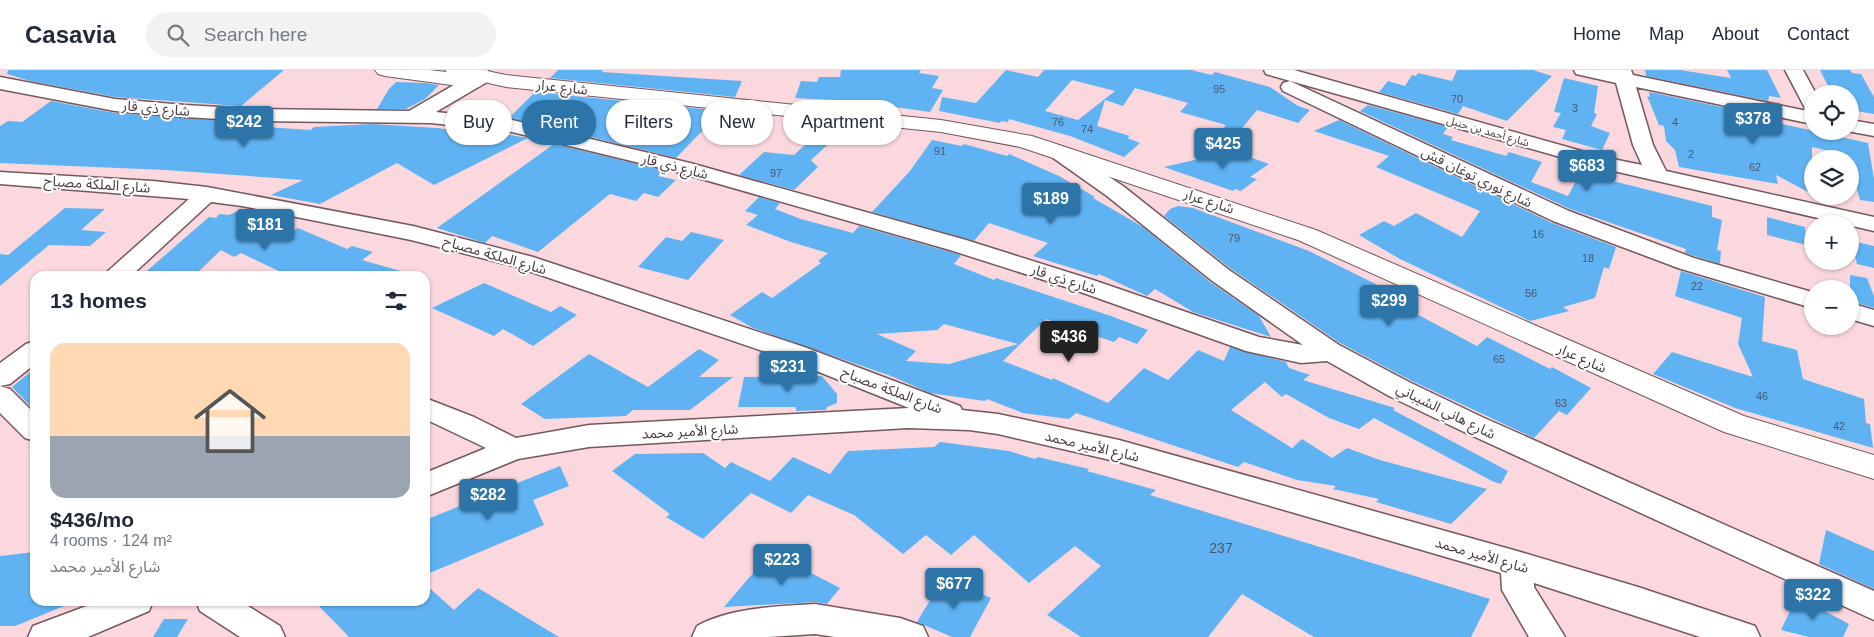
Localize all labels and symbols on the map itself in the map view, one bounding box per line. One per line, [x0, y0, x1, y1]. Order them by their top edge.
street label: شارع عرار [534, 76, 589, 101]
house number: 95 [1213, 83, 1225, 95]
house number: 70 [1451, 93, 1463, 105]
street label: شارع ذي قار [120, 97, 191, 122]
house number: 3 [1572, 102, 1578, 114]
pin: $378 [1723, 102, 1783, 145]
pin: $242 [214, 106, 274, 148]
street label: شارع أحمد بن حنبل [1445, 113, 1531, 150]
house number: 76 [1052, 116, 1064, 128]
house number: 4 [1672, 116, 1678, 128]
house number: 74 [1081, 123, 1093, 135]
pin: $425 [1193, 128, 1253, 170]
street label: شارع نوري توغان قش [1418, 143, 1535, 214]
house number: 91 [934, 145, 946, 157]
house number: 2 [1688, 148, 1694, 160]
street label: شارع ذي قار [638, 150, 710, 185]
pin: $683 [1557, 150, 1617, 192]
house number: 62 [1749, 161, 1761, 173]
house number: 97 [770, 167, 782, 179]
street label: شارع الملكة مصباح [43, 172, 151, 199]
pin: $189 [1021, 182, 1081, 225]
street label: شارع عرار [1180, 185, 1236, 219]
pin: $181 [235, 208, 295, 251]
house number: 16 [1532, 228, 1544, 240]
house number: 79 [1228, 232, 1240, 244]
street label: شارع الملكة مصباح [441, 233, 549, 280]
house number: 18 [1582, 252, 1594, 264]
street label: شارع ذي قار [1027, 261, 1099, 300]
house number: 22 [1691, 280, 1703, 292]
pin: $299 [1359, 284, 1419, 327]
house number: 56 [1525, 287, 1537, 299]
pin: $436 [1039, 320, 1099, 363]
street label: شارع عرار [1553, 340, 1609, 379]
pin: $231 [758, 350, 818, 393]
house number: 65 [1493, 353, 1505, 365]
street label: شارع الملكة مصباح [838, 363, 945, 419]
street label: شارع هاني الشيباني [1392, 380, 1498, 445]
house number: 46 [1756, 390, 1768, 402]
house number: 63 [1555, 397, 1567, 409]
street label: شارع الأمير محمد [641, 420, 739, 445]
house number: 42 [1833, 420, 1845, 432]
street label: شارع الأمير محمد [1043, 427, 1141, 468]
pin: $282 [458, 478, 518, 521]
street label: شارع الأمير محمد [1433, 534, 1531, 579]
house number: 237 [1209, 540, 1233, 556]
pin: $223 [752, 544, 812, 586]
pin: $677 [924, 568, 984, 610]
pin: $322 [1783, 578, 1843, 621]

